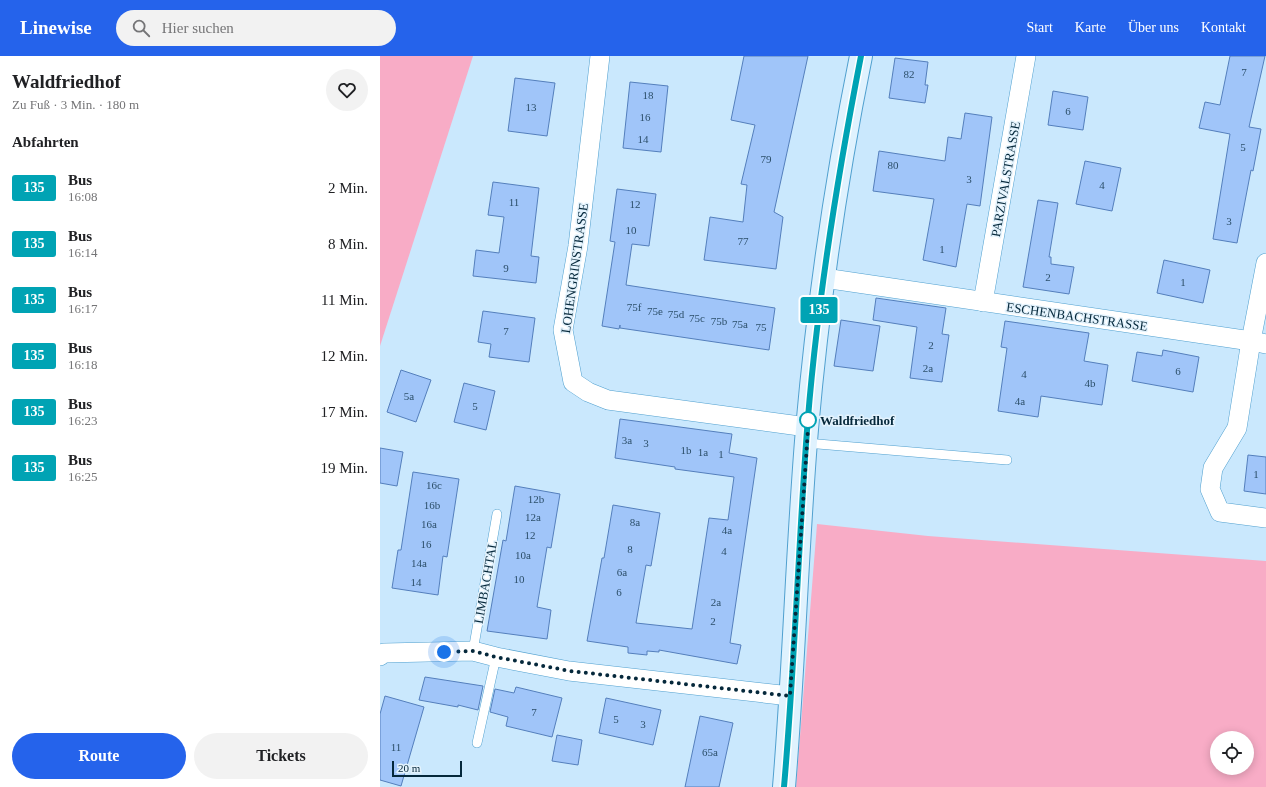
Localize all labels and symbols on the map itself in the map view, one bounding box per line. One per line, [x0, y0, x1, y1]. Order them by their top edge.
house number: 7 [1241, 66, 1247, 78]
house number: 82 [904, 68, 915, 80]
house number: 18 [643, 89, 654, 101]
house number: 13 [526, 101, 537, 113]
house number: 6 [1065, 105, 1071, 117]
house number: 16 [640, 111, 651, 123]
street label: PARZIVALSTRASSE [988, 120, 1023, 238]
house number: 14 [638, 133, 649, 145]
house number: 5 [1240, 141, 1246, 153]
house number: 79 [761, 153, 772, 165]
house number: 80 [888, 159, 899, 171]
house number: 3 [966, 173, 972, 185]
house number: 4 [1099, 179, 1105, 191]
house number: 11 [509, 196, 519, 208]
house number: 12 [630, 198, 641, 210]
street label: LOHENGRINSTRASSE [558, 202, 591, 334]
house number: 3 [1226, 215, 1232, 227]
house number: 10 [626, 224, 637, 236]
house number: 77 [738, 235, 749, 247]
house number: 1 [939, 243, 945, 255]
house number: 9 [503, 262, 509, 274]
house number: 2 [1045, 271, 1051, 283]
house number: 1 [1180, 276, 1186, 288]
line badge: 135 [796, 297, 842, 323]
street label: ESCHENBACHSTRASSE [1005, 299, 1148, 334]
house number: 75f [627, 301, 642, 313]
house number: 75e [647, 305, 663, 317]
house number: 75d [668, 308, 685, 320]
house number: 75c [689, 312, 705, 324]
house number: 75b [711, 315, 728, 327]
house number: 75a [732, 318, 748, 330]
house number: 75 [756, 321, 767, 333]
house number: 7 [503, 325, 509, 337]
house number: 2 [928, 339, 934, 351]
house number: 2a [923, 362, 933, 374]
house number: 6 [1175, 365, 1181, 377]
house number: 4 [1021, 368, 1027, 380]
house number: 4b [1085, 377, 1096, 389]
house number: 5a [404, 390, 414, 402]
house number: 4a [1015, 395, 1025, 407]
house number: 5 [472, 400, 478, 412]
marker: Waldfriedhof [799, 411, 817, 429]
place label: Waldfriedhof [820, 413, 895, 428]
house number: 3a [622, 434, 632, 446]
house number: 3 [643, 437, 649, 449]
house number: 1b [681, 444, 692, 456]
house number: 1a [698, 446, 708, 458]
house number: 1 [718, 448, 724, 460]
house number: 1 [1253, 468, 1259, 480]
house number: 16c [426, 479, 442, 491]
house number: 12b [528, 493, 545, 505]
house number: 16b [424, 499, 441, 511]
house number: 12a [525, 511, 541, 523]
house number: 8a [630, 516, 640, 528]
house number: 16a [421, 518, 437, 530]
house number: 4a [722, 524, 732, 536]
house number: 12 [525, 529, 536, 541]
house number: 16 [421, 538, 432, 550]
street label: LIMBACHTAL [471, 539, 500, 625]
house number: 8 [627, 543, 633, 555]
house number: 4 [721, 545, 727, 557]
house number: 10a [515, 549, 531, 561]
house number: 14a [411, 557, 427, 569]
house number: 6a [617, 566, 627, 578]
house number: 10 [514, 573, 525, 585]
house number: 14 [411, 576, 422, 588]
house number: 6 [616, 586, 622, 598]
house number: 2a [711, 596, 721, 608]
house number: 2 [710, 615, 716, 627]
your location [434, 642, 454, 662]
house number: 7 [531, 706, 537, 718]
house number: 5 [613, 713, 619, 725]
house number: 3 [640, 718, 646, 730]
house number: 11 [391, 741, 401, 753]
house number: 65a [702, 746, 718, 758]
scale bar [392, 759, 462, 778]

